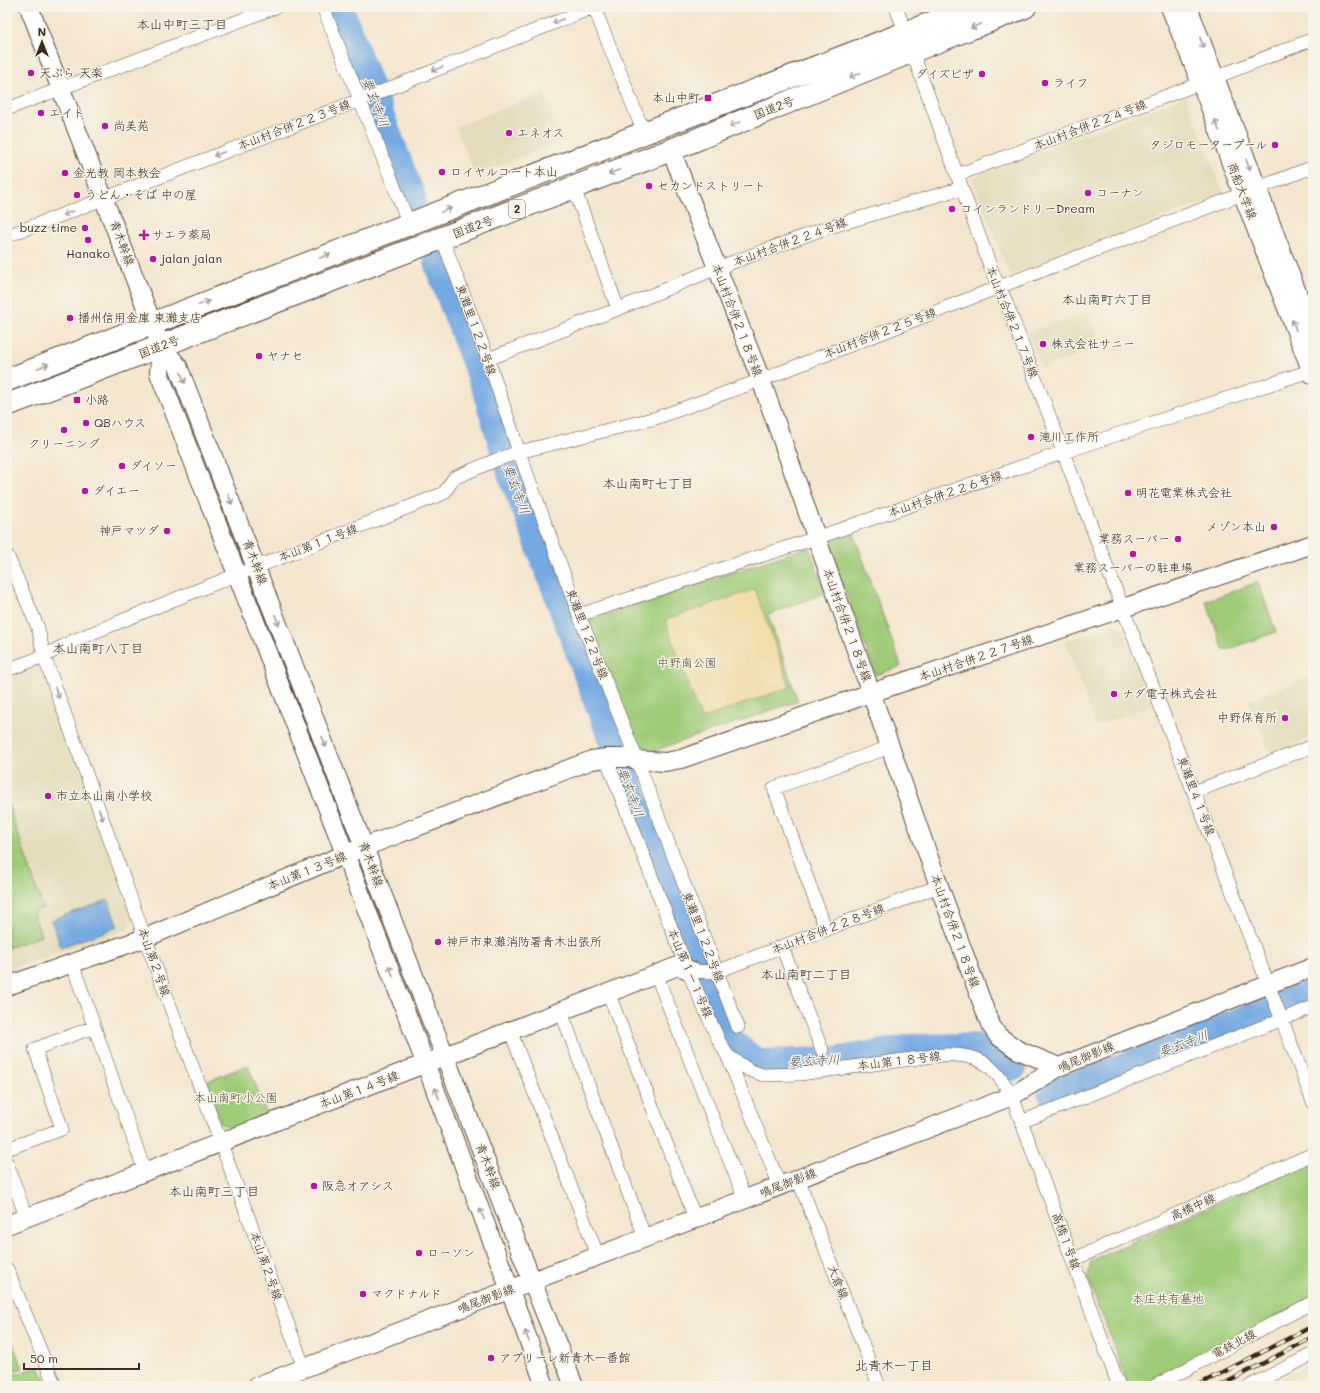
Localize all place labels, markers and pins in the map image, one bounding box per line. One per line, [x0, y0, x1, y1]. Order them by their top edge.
place label: 天ぷら 天楽 [39, 64, 103, 80]
place label: ダイズピザ [916, 65, 974, 81]
marker: 天ぷら 天楽 [26, 68, 36, 78]
marker: ダイズピザ [977, 69, 987, 79]
place label: ライフ [1053, 74, 1089, 90]
marker: ライフ [1040, 78, 1050, 88]
place label: 本山中町 [652, 89, 700, 105]
marker: 本山中町 [703, 93, 713, 103]
place label: エイト [49, 104, 85, 120]
marker: エイト [36, 108, 46, 118]
place label: 尚美苑 [113, 117, 149, 133]
marker: 尚美苑 [100, 121, 110, 131]
place label: エネオス [517, 124, 564, 140]
marker: エネオス [504, 128, 514, 138]
place label: タジロモータープール [1149, 136, 1267, 152]
marker: タジロモータープール [1270, 140, 1280, 150]
place label: ロイヤルコート本山 [450, 163, 558, 179]
place label: 金光教 岡本教会 [73, 164, 161, 180]
marker: ロイヤルコート本山 [437, 167, 447, 177]
marker: 金光教 岡本教会 [60, 168, 70, 178]
place label: セカンドストリート [657, 177, 766, 193]
marker: セカンドストリート [644, 181, 654, 191]
place label: コーナン [1096, 184, 1144, 200]
place label: うどん・そば 中の屋 [85, 186, 197, 202]
marker: コーナン [1083, 188, 1093, 198]
marker: うどん・そば 中の屋 [72, 190, 82, 200]
place label: コインランドリーDream [960, 200, 1095, 216]
marker: コインランドリーDream [947, 204, 957, 214]
place label: buzz time [20, 219, 77, 235]
marker: buzz time [80, 223, 90, 233]
place label: サエラ薬局 [152, 226, 212, 242]
marker: サエラ薬局 [139, 230, 149, 240]
marker: Hanako [83, 235, 93, 245]
place label: Hanako [66, 245, 110, 261]
place label: jalan jalan [160, 250, 222, 266]
marker: jalan jalan [148, 254, 158, 264]
place label: 播州信用金庫 東灘支店 [78, 309, 202, 325]
marker: 播州信用金庫 東灘支店 [65, 313, 75, 323]
place label: 株式会社サニー [1051, 335, 1135, 351]
marker: 株式会社サニー [1038, 339, 1048, 349]
place label: ヤナセ [267, 347, 303, 363]
marker: ヤナセ [254, 351, 264, 361]
place label: 小路 [85, 391, 109, 407]
marker: 小路 [72, 395, 82, 405]
place label: QBハウス [94, 414, 146, 430]
marker: QBハウス [81, 418, 91, 428]
marker: クリーニング [59, 425, 69, 435]
place label: 滝川工作所 [1039, 428, 1099, 444]
marker: 滝川工作所 [1026, 432, 1036, 442]
place label: クリーニング [28, 435, 100, 451]
place label: ダイソー [130, 457, 177, 473]
marker: ダイソー [117, 461, 127, 471]
place label: ダイエー [93, 482, 140, 498]
place label: 明花電業株式会社 [1136, 484, 1232, 500]
marker: ダイエー [80, 486, 90, 496]
marker: 明花電業株式会社 [1123, 488, 1133, 498]
place label: メゾン本山 [1206, 518, 1266, 534]
place label: 神戸マツダ [99, 522, 159, 538]
marker: メゾン本山 [1269, 522, 1279, 532]
marker: 神戸マツダ [162, 526, 172, 536]
place label: 業務スーパー [1098, 530, 1170, 546]
marker: 業務スーパー [1173, 534, 1183, 544]
marker: 業務スーパーの駐車場 [1128, 549, 1138, 559]
place label: 業務スーパーの駐車場 [1073, 559, 1193, 575]
place label: ナダ電子株式会社 [1122, 685, 1218, 701]
marker: ナダ電子株式会社 [1109, 689, 1119, 699]
place label: 中野保育所 [1217, 709, 1277, 725]
marker: 中野保育所 [1280, 713, 1290, 723]
place label: 市立本山南小学校 [56, 787, 152, 803]
marker: 市立本山南小学校 [43, 791, 53, 801]
place label: 神戸市東灘消防署青木出張所 [446, 933, 602, 949]
marker: 神戸市東灘消防署青木出張所 [433, 937, 443, 947]
place label: 阪急オアシス [322, 1177, 394, 1193]
marker: 阪急オアシス [309, 1181, 319, 1191]
place label: ローソン [427, 1244, 475, 1260]
marker: ローソン [414, 1248, 424, 1258]
place label: マクドナルド [371, 1285, 442, 1301]
marker: マクドナルド [358, 1289, 368, 1299]
place label: アプリーレ新青木一番館 [499, 1349, 631, 1365]
marker: アプリーレ新青木一番館 [486, 1353, 496, 1363]

